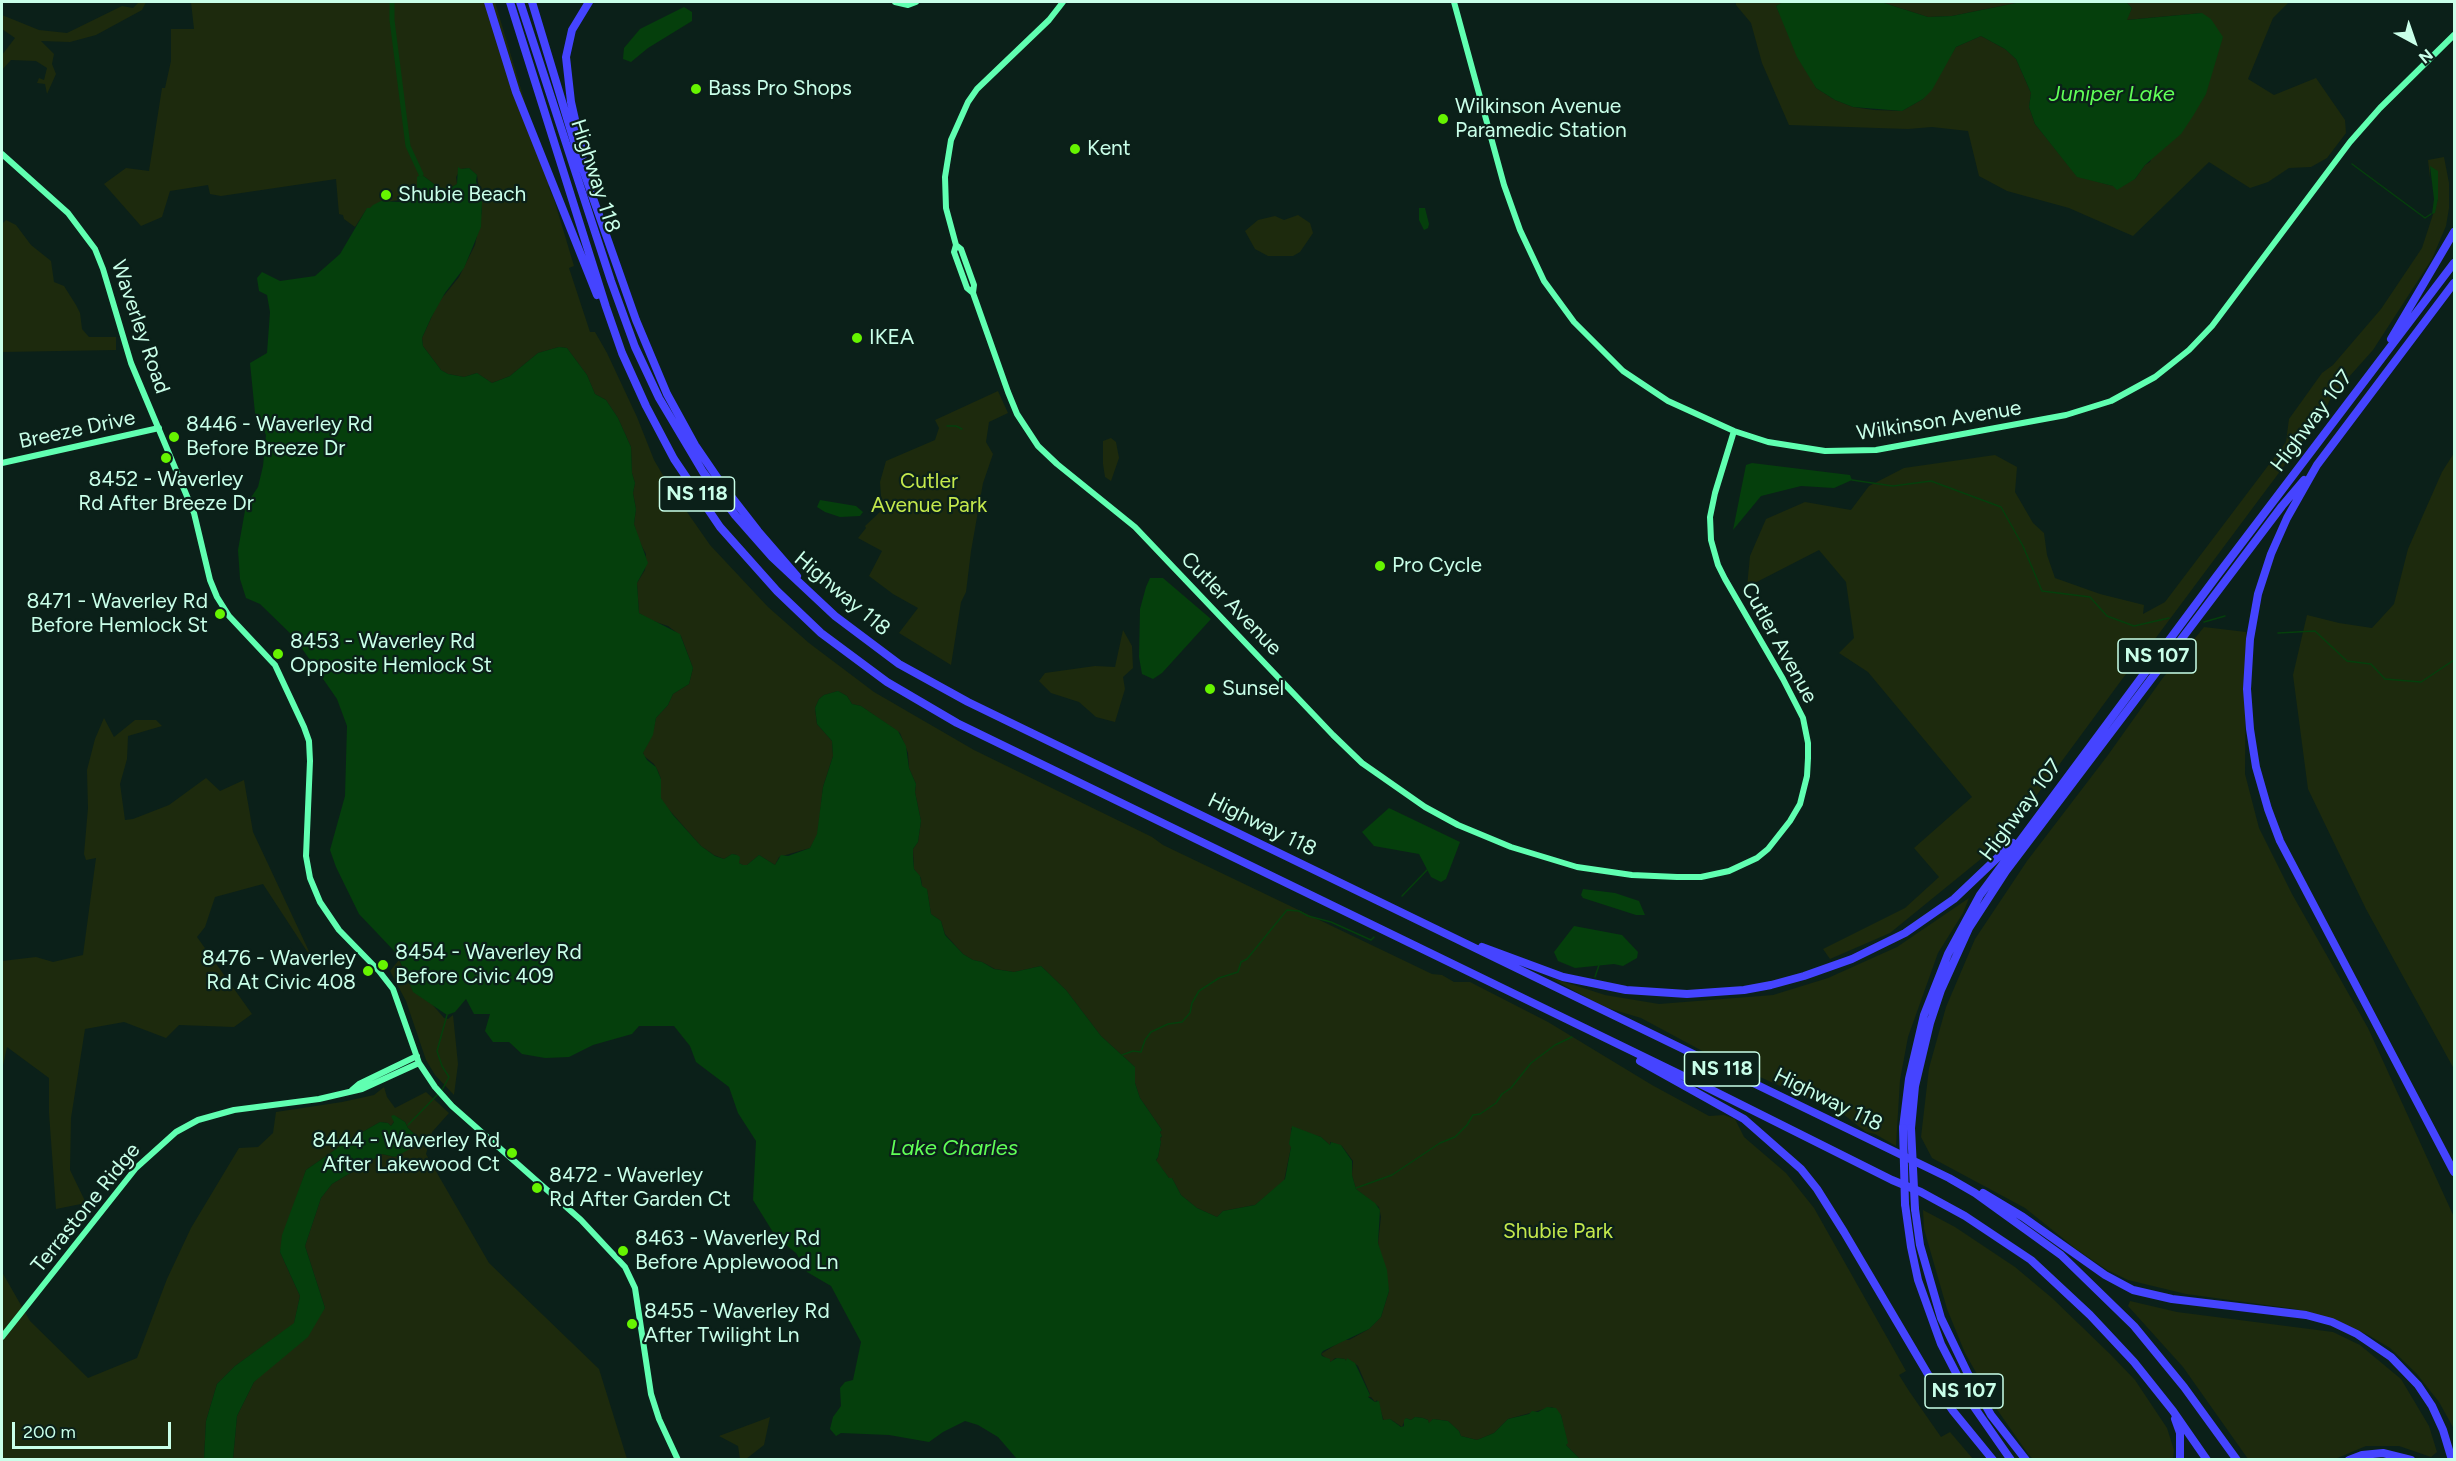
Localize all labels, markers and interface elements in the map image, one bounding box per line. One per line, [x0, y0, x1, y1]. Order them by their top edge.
north arrow [2384, 12, 2444, 72]
text: N [2415, 45, 2437, 67]
place label: Bass Pro Shops [708, 76, 852, 102]
marker: Bass Pro Shops [689, 82, 703, 96]
water label: Juniper Lake [2049, 82, 2175, 108]
place label: Wilkinson Avenue Paramedic Station [1455, 94, 1627, 144]
marker: Wilkinson Avenue Paramedic Station [1436, 112, 1450, 126]
street label: Highway 118 [565, 116, 625, 236]
place label: Kent [1087, 136, 1131, 162]
marker: Kent [1068, 142, 1082, 156]
place label: Shubie Beach [398, 182, 526, 208]
marker: Shubie Beach [379, 188, 393, 202]
street label: Waverley Road [105, 257, 175, 397]
place label: IKEA [869, 325, 914, 351]
marker: IKEA [850, 331, 864, 345]
street label: Highway 107 [2266, 365, 2358, 477]
street label: Wilkinson Avenue [1855, 396, 2023, 446]
street label: Breeze Drive [16, 405, 138, 455]
place label: 8446 - Waverley Rd Before Breeze Dr [186, 412, 373, 462]
marker: 8446 - Waverley Rd Before Breeze Dr [167, 430, 181, 444]
marker: 8452 - Waverley Rd After Breeze Dr [159, 451, 173, 465]
place label: 8452 - Waverley Rd After Breeze Dr [78, 467, 254, 517]
park label: Cutler Avenue Park [871, 469, 987, 519]
road number: NS 118 [660, 477, 734, 511]
street label: Highway 118 [789, 546, 895, 642]
street label: Cutler Avenue [1175, 547, 1287, 661]
place label: Pro Cycle [1392, 553, 1482, 579]
marker: Pro Cycle [1373, 559, 1387, 573]
street label: Cutler Avenue [1735, 578, 1823, 708]
place label: 8471 - Waverley Rd Before Hemlock St [26, 589, 208, 639]
marker: 8471 - Waverley Rd Before Hemlock St [213, 607, 227, 621]
place label: 8453 - Waverley Rd Opposite Hemlock St [290, 629, 492, 679]
road number: NS 107 [2118, 639, 2196, 673]
marker: 8453 - Waverley Rd Opposite Hemlock St [271, 647, 285, 661]
place label: Sunsel [1222, 676, 1284, 702]
marker: Sunsel [1203, 682, 1217, 696]
street label: Highway 107 [1975, 754, 2067, 866]
street label: Highway 118 [1204, 788, 1320, 862]
place label: 8454 - Waverley Rd Before Civic 409 [395, 940, 582, 990]
place label: 8476 - Waverley Rd At Civic 408 [202, 946, 356, 996]
marker: 8454 - Waverley Rd Before Civic 409 [376, 958, 390, 972]
marker: 8476 - Waverley Rd At Civic 408 [361, 964, 375, 978]
road number: NS 118 [1684, 1052, 1760, 1086]
street label: Highway 118 [1770, 1063, 1886, 1137]
place label: 8444 - Waverley Rd After Lakewood Ct [312, 1128, 500, 1178]
water label: Lake Charles [890, 1136, 1018, 1162]
street label: Terrastone Ridge [26, 1138, 146, 1278]
marker: 8444 - Waverley Rd After Lakewood Ct [505, 1146, 519, 1160]
place label: 8472 - Waverley Rd After Garden Ct [549, 1163, 731, 1213]
marker: 8472 - Waverley Rd After Garden Ct [530, 1181, 544, 1195]
park label: Shubie Park [1503, 1219, 1613, 1245]
place label: 8463 - Waverley Rd Before Applewood Ln [635, 1226, 838, 1276]
marker: 8463 - Waverley Rd Before Applewood Ln [616, 1244, 630, 1258]
place label: 8455 - Waverley Rd After Twilight Ln [644, 1299, 830, 1349]
marker: 8455 - Waverley Rd After Twilight Ln [625, 1317, 639, 1331]
road number: NS 107 [1925, 1374, 2003, 1408]
scale bar [15, 1410, 174, 1448]
text: 200 m [23, 1421, 76, 1443]

